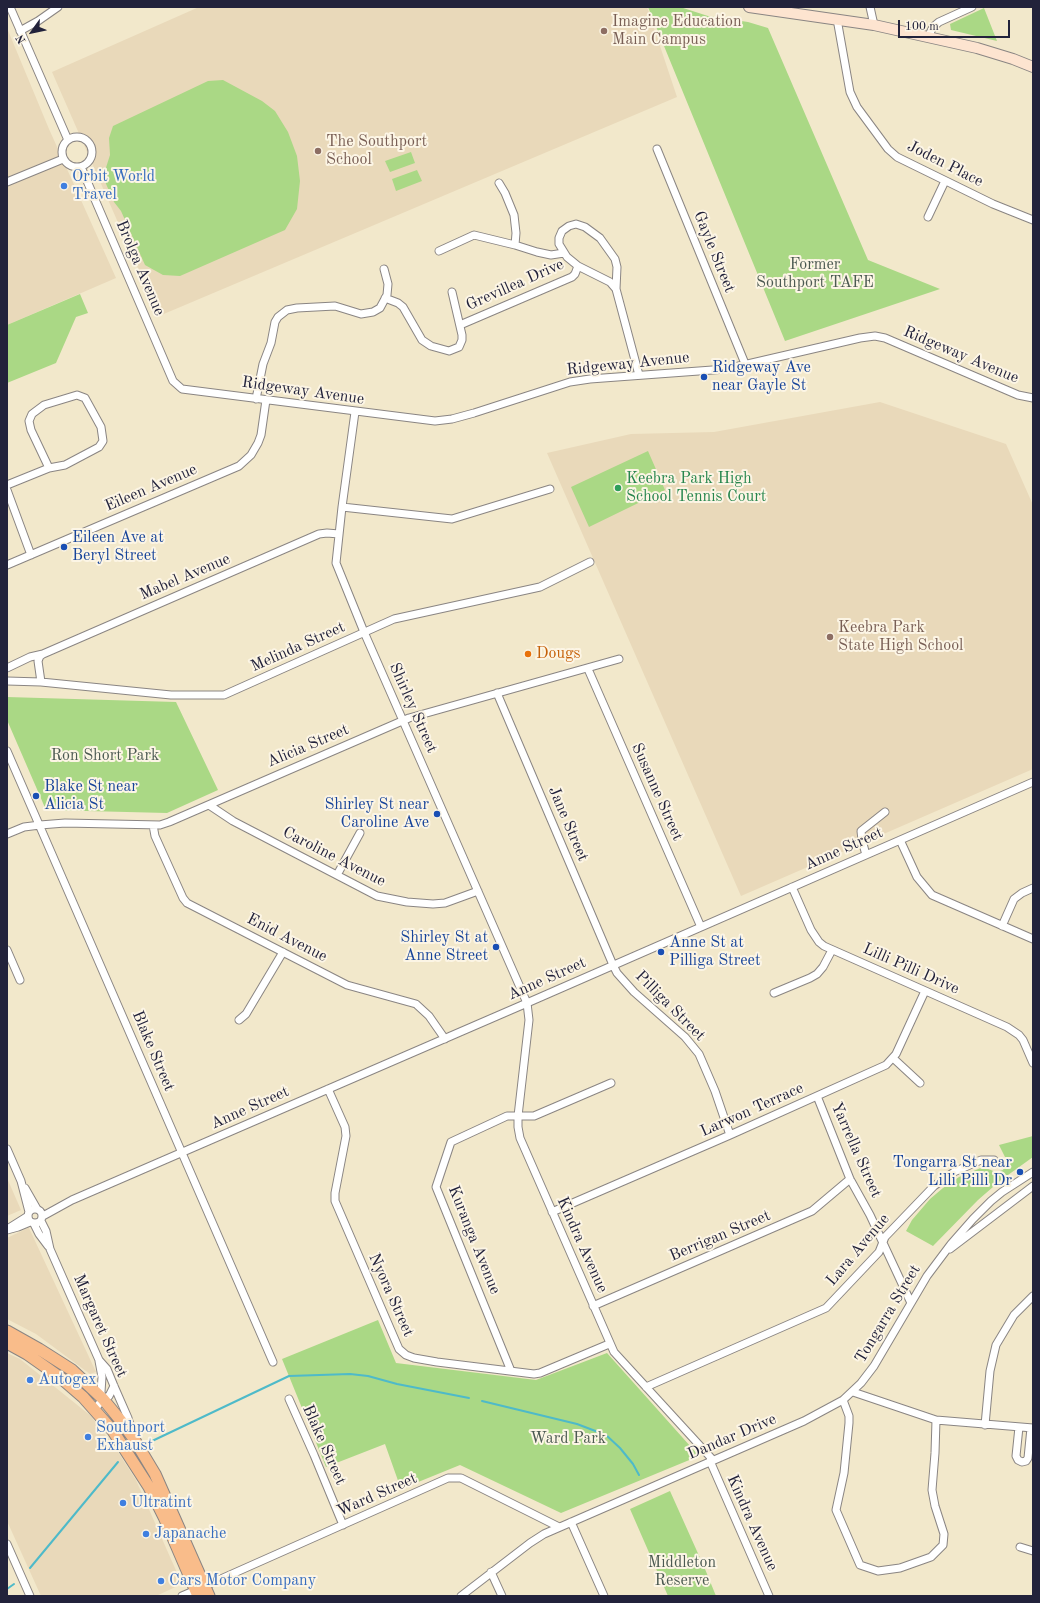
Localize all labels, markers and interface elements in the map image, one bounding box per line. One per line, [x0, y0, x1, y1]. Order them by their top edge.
north arrow [12, 12, 52, 52]
place label: Imagine Education Main Campus [612, 12, 742, 50]
scale bar [900, 12, 1012, 38]
text: 100 m [905, 21, 939, 33]
marker: Imagine Education Main Campus [599, 26, 609, 36]
text: N [15, 32, 28, 45]
place label: The Southport School [326, 132, 427, 170]
street label: Joden Place [904, 137, 986, 191]
marker: The Southport School [313, 146, 323, 156]
place label: Orbit World Travel [72, 167, 155, 205]
marker: Orbit World Travel [59, 181, 69, 191]
street label: Gayle Street [689, 208, 739, 296]
street label: Brolga Avenue [111, 217, 169, 319]
street label: Grevillea Drive [463, 255, 567, 315]
park label: Former Southport TAFE [756, 255, 874, 293]
street label: Ridgeway Avenue [900, 322, 1022, 388]
street label: Ridgeway Avenue [566, 348, 690, 380]
place label: Ridgeway Ave near Gayle St [712, 358, 811, 396]
marker: Ridgeway Ave near Gayle St [699, 372, 709, 382]
street label: Ridgeway Avenue [241, 373, 365, 409]
street label: Eileen Avenue [102, 460, 200, 516]
place label: Keebra Park High School Tennis Court [626, 469, 766, 507]
marker: Keebra Park High School Tennis Court [613, 483, 623, 493]
place label: Eileen Ave at Beryl Street [72, 528, 164, 566]
marker: Eileen Ave at Beryl Street [59, 542, 69, 552]
street label: Mabel Avenue [137, 549, 233, 605]
street label: Melinda Street [248, 618, 348, 676]
place label: Keebra Park State High School [838, 618, 963, 656]
marker: Keebra Park State High School [825, 632, 835, 642]
place label: Dougs [536, 644, 581, 664]
marker: Dougs [523, 649, 533, 659]
street label: Shirley Street [385, 660, 441, 756]
street label: Alicia Street [264, 720, 352, 772]
street label: Susanne Street [627, 740, 687, 844]
park label: Ron Short Park [51, 746, 159, 766]
place label: Blake St near Alicia St [44, 777, 138, 815]
street label: Jane Street [544, 784, 592, 864]
marker: Blake St near Alicia St [31, 791, 41, 801]
place label: Shirley St near Caroline Ave [324, 795, 429, 833]
marker: Shirley St near Caroline Ave [432, 809, 442, 819]
street label: Caroline Avenue [279, 823, 389, 891]
street label: Anne Street [802, 823, 886, 875]
street label: Enid Avenue [244, 910, 330, 966]
place label: Shirley St at Anne Street [400, 928, 488, 966]
place label: Anne St at Pilliga Street [669, 933, 761, 971]
street label: Lilli Pilli Drive [860, 939, 962, 999]
marker: Shirley St at Anne Street [491, 942, 501, 952]
marker: Anne St at Pilliga Street [656, 947, 666, 957]
street label: Anne Street [505, 953, 589, 1005]
street label: Pilliga Street [631, 967, 709, 1045]
street label: Blake Street [127, 1008, 179, 1094]
street label: Larwon Terrace [697, 1079, 807, 1141]
street label: Anne Street [208, 1082, 292, 1134]
street label: Yarrella Street [826, 1099, 886, 1201]
place label: Tongarra St near Lilli Pilli Dr [893, 1153, 1012, 1191]
marker: Tongarra St near Lilli Pilli Dr [1015, 1167, 1025, 1177]
street label: Kuranga Avenue [443, 1183, 505, 1297]
street label: Kindra Avenue [552, 1194, 612, 1296]
street label: Berrigan Street [667, 1206, 773, 1266]
street label: Lara Avenue [822, 1210, 894, 1290]
street label: Nyora Street [364, 1250, 418, 1340]
street label: Tongarra Street [851, 1261, 925, 1367]
street label: Margaret Street [69, 1271, 131, 1381]
place label: Autogex [38, 1370, 97, 1390]
marker: Autogex [25, 1375, 35, 1385]
street label: Blake Street [298, 1402, 350, 1488]
street label: Dandar Drive [685, 1410, 779, 1464]
place label: Southport Exhaust [96, 1418, 165, 1456]
park label: Ward Park [530, 1429, 606, 1449]
marker: Southport Exhaust [83, 1432, 93, 1442]
street label: Ward Street [334, 1469, 420, 1521]
street label: Kindra Avenue [722, 1472, 782, 1574]
place label: Ultratint [131, 1493, 192, 1513]
marker: Ultratint [118, 1498, 128, 1508]
place label: Japanache [154, 1524, 226, 1544]
marker: Japanache [141, 1529, 151, 1539]
park label: Middleton Reserve [648, 1553, 716, 1591]
place label: Cars Motor Company [169, 1571, 316, 1591]
marker: Cars Motor Company [156, 1576, 166, 1586]

